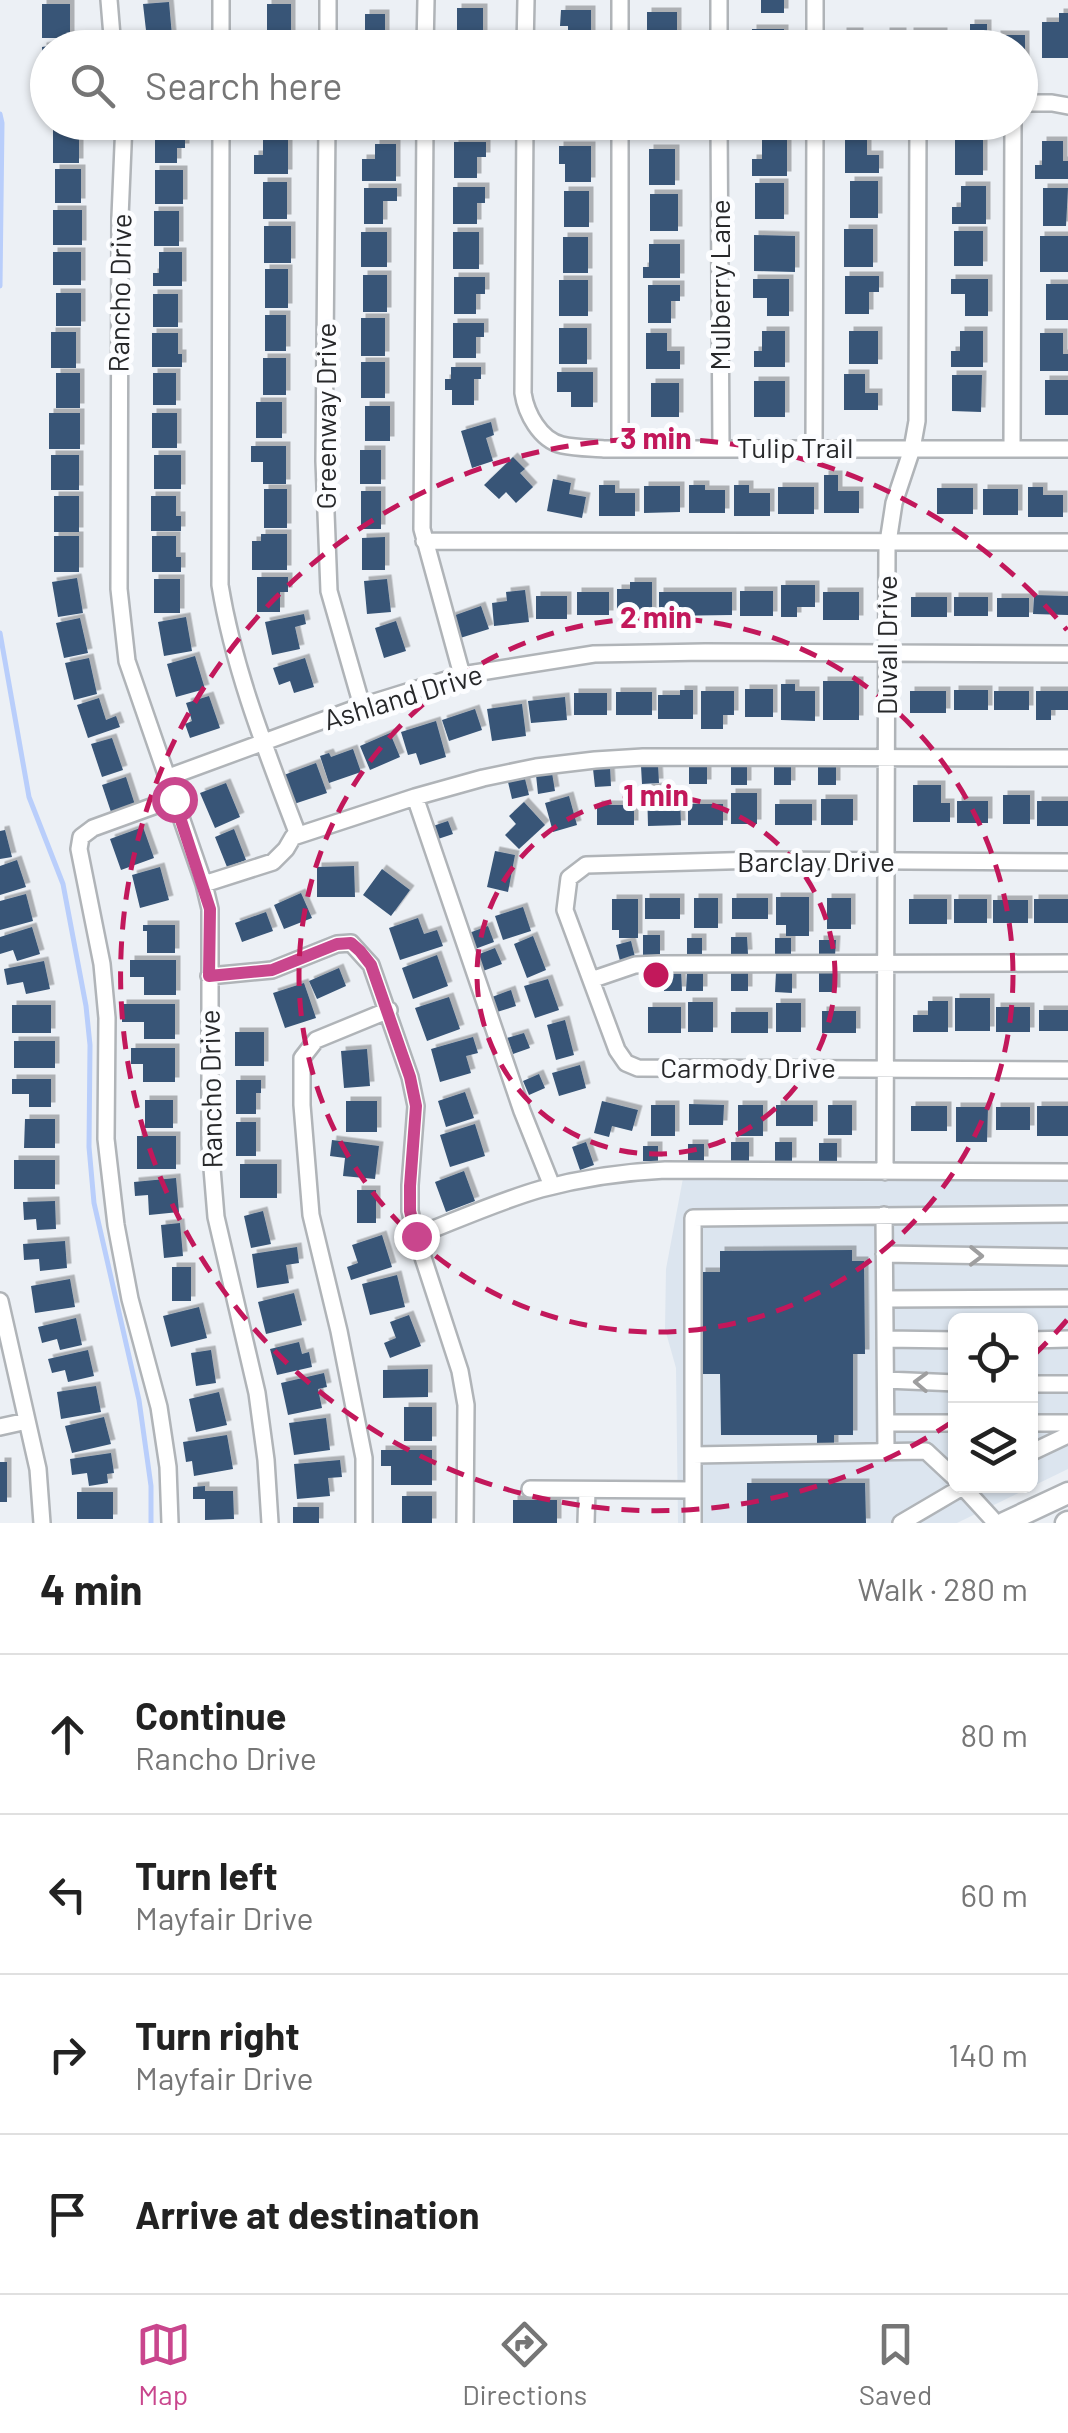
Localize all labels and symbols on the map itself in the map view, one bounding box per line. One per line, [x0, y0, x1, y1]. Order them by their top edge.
street label: Mulberry Lane [702, 199, 736, 371]
street label: Rancho Drive [101, 213, 137, 373]
street label: Greenway Drive [308, 323, 342, 509]
text: 3 min [620, 419, 692, 455]
street label: Tulip Trail [737, 430, 853, 464]
street label: Duvall Drive [869, 575, 903, 715]
text: 2 min [620, 598, 692, 634]
street label: Ashland Drive [319, 656, 486, 736]
text: 1 min [623, 776, 689, 812]
route start [152, 777, 198, 823]
street label: Barclay Drive [737, 844, 895, 878]
centre of rings [638, 957, 674, 993]
street label: Rancho Drive [192, 1009, 228, 1169]
street label: Carmody Drive [660, 1050, 836, 1084]
route end [394, 1214, 440, 1260]
one-way arrow [969, 1245, 985, 1266]
one-way arrow [912, 1371, 928, 1392]

